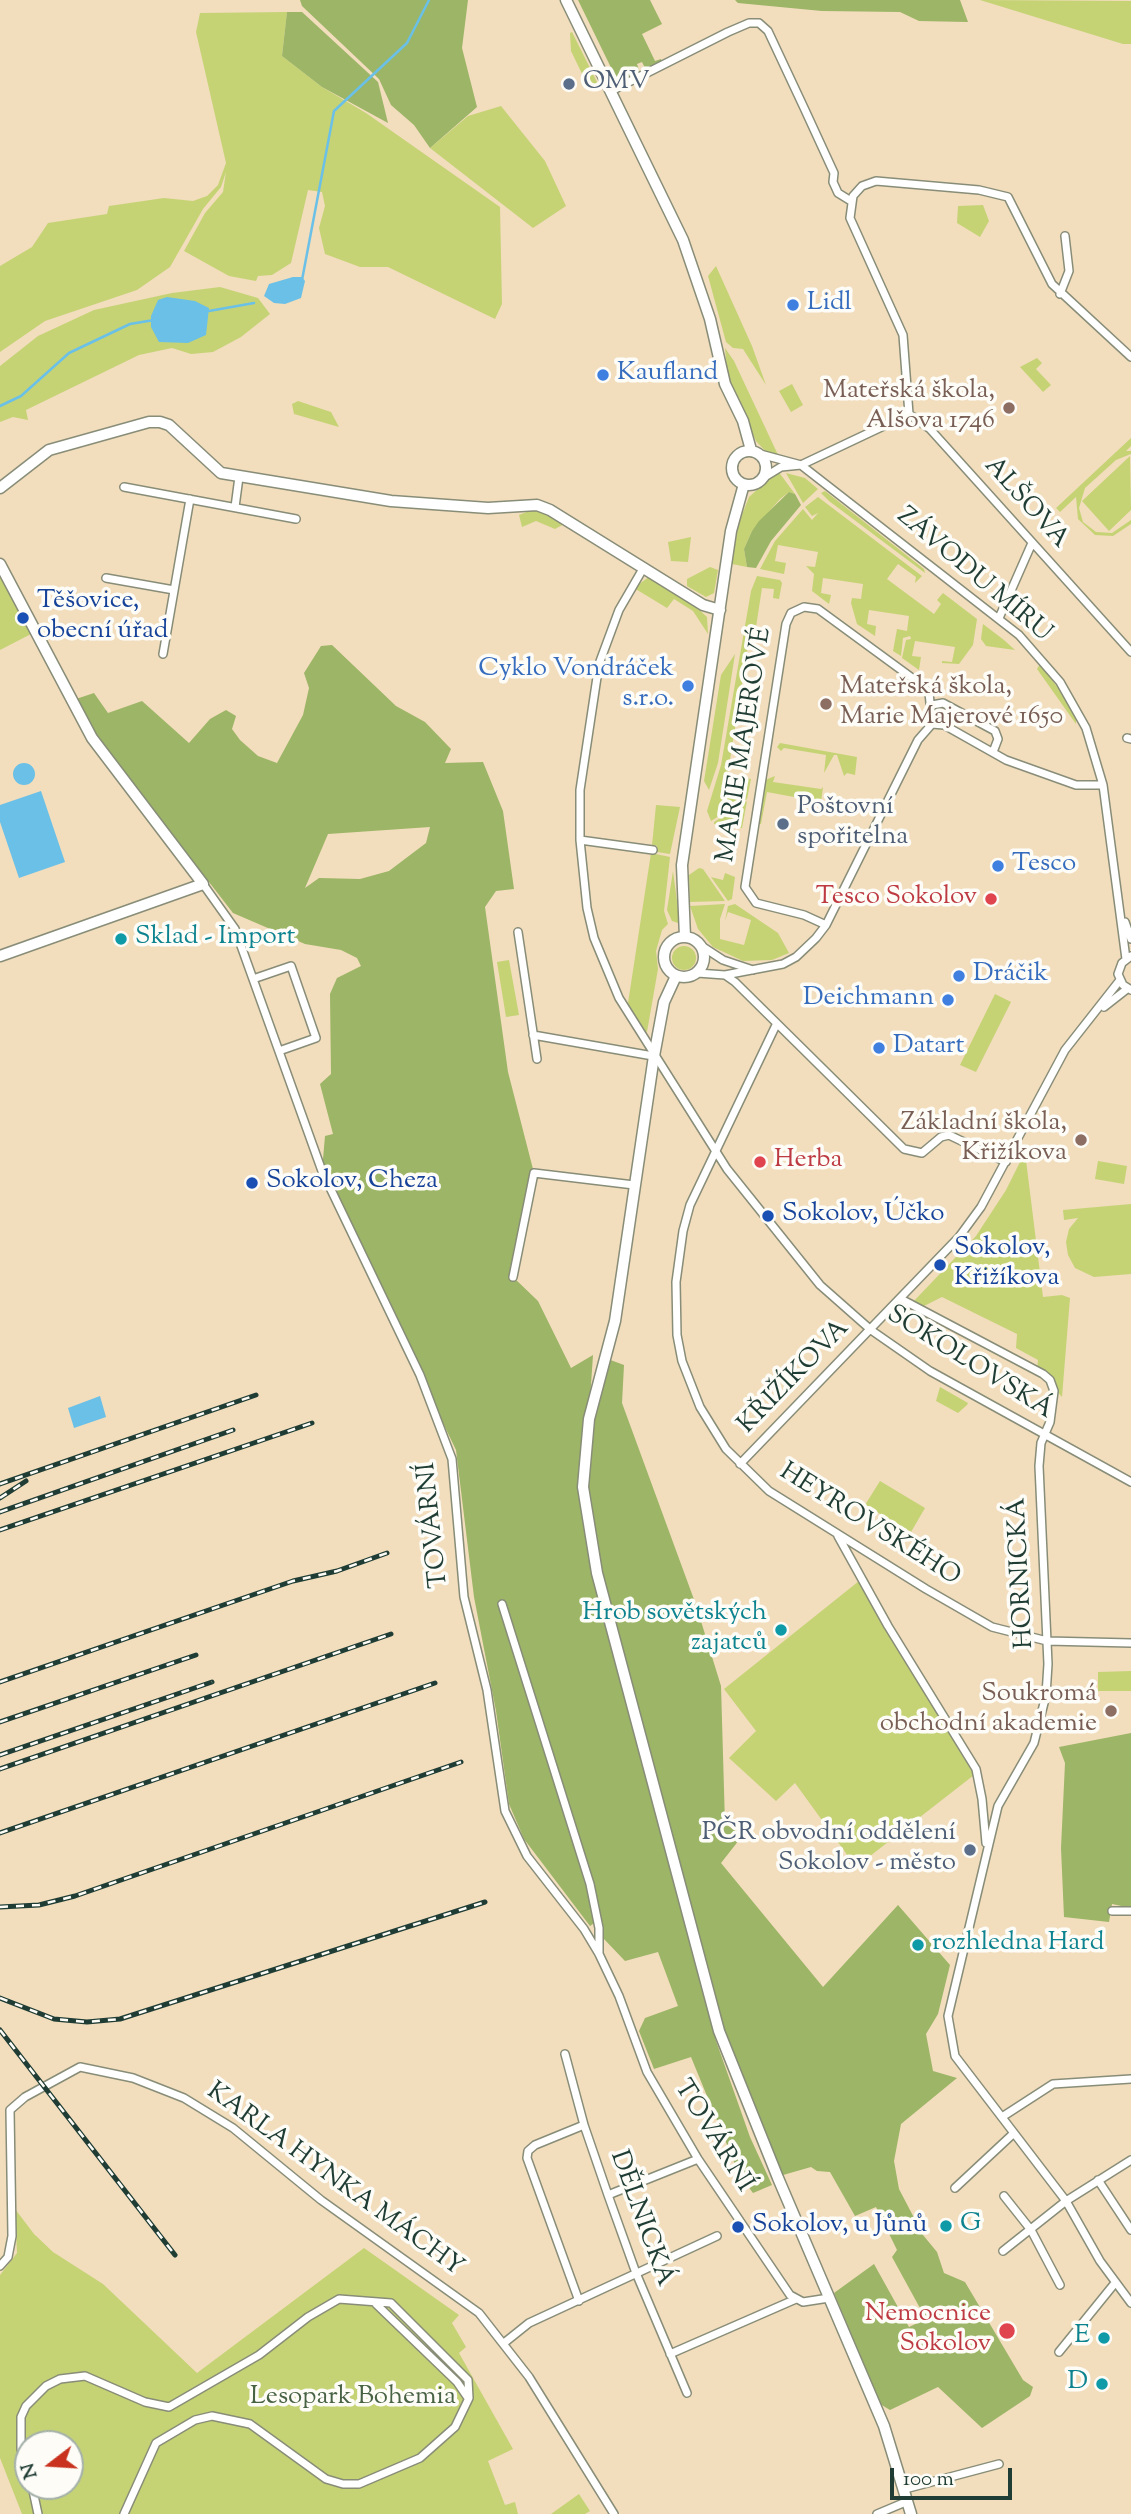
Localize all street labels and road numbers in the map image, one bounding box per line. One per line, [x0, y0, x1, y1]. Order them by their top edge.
street label: ALŠOVA [976, 452, 1074, 556]
street label: ZÁVODU MÍRU [889, 502, 1057, 650]
street label: MARIE MAJEROVÉ [712, 625, 780, 865]
street label: SOKOLOVSKÁ [880, 1300, 1058, 1428]
street label: KŘIŽÍKOVA [733, 1314, 857, 1442]
street label: HEYROVSKÉHO [773, 1458, 965, 1594]
street label: TOVÁRNÍ [413, 1461, 457, 1589]
street label: HORNICKÁ [1003, 1496, 1043, 1650]
street label: TOVÁRNÍ [665, 2075, 759, 2199]
street label: KARLA HYNKA MÁCHY [199, 2077, 469, 2285]
street label: DĚLNICKÁ [601, 2147, 679, 2291]

